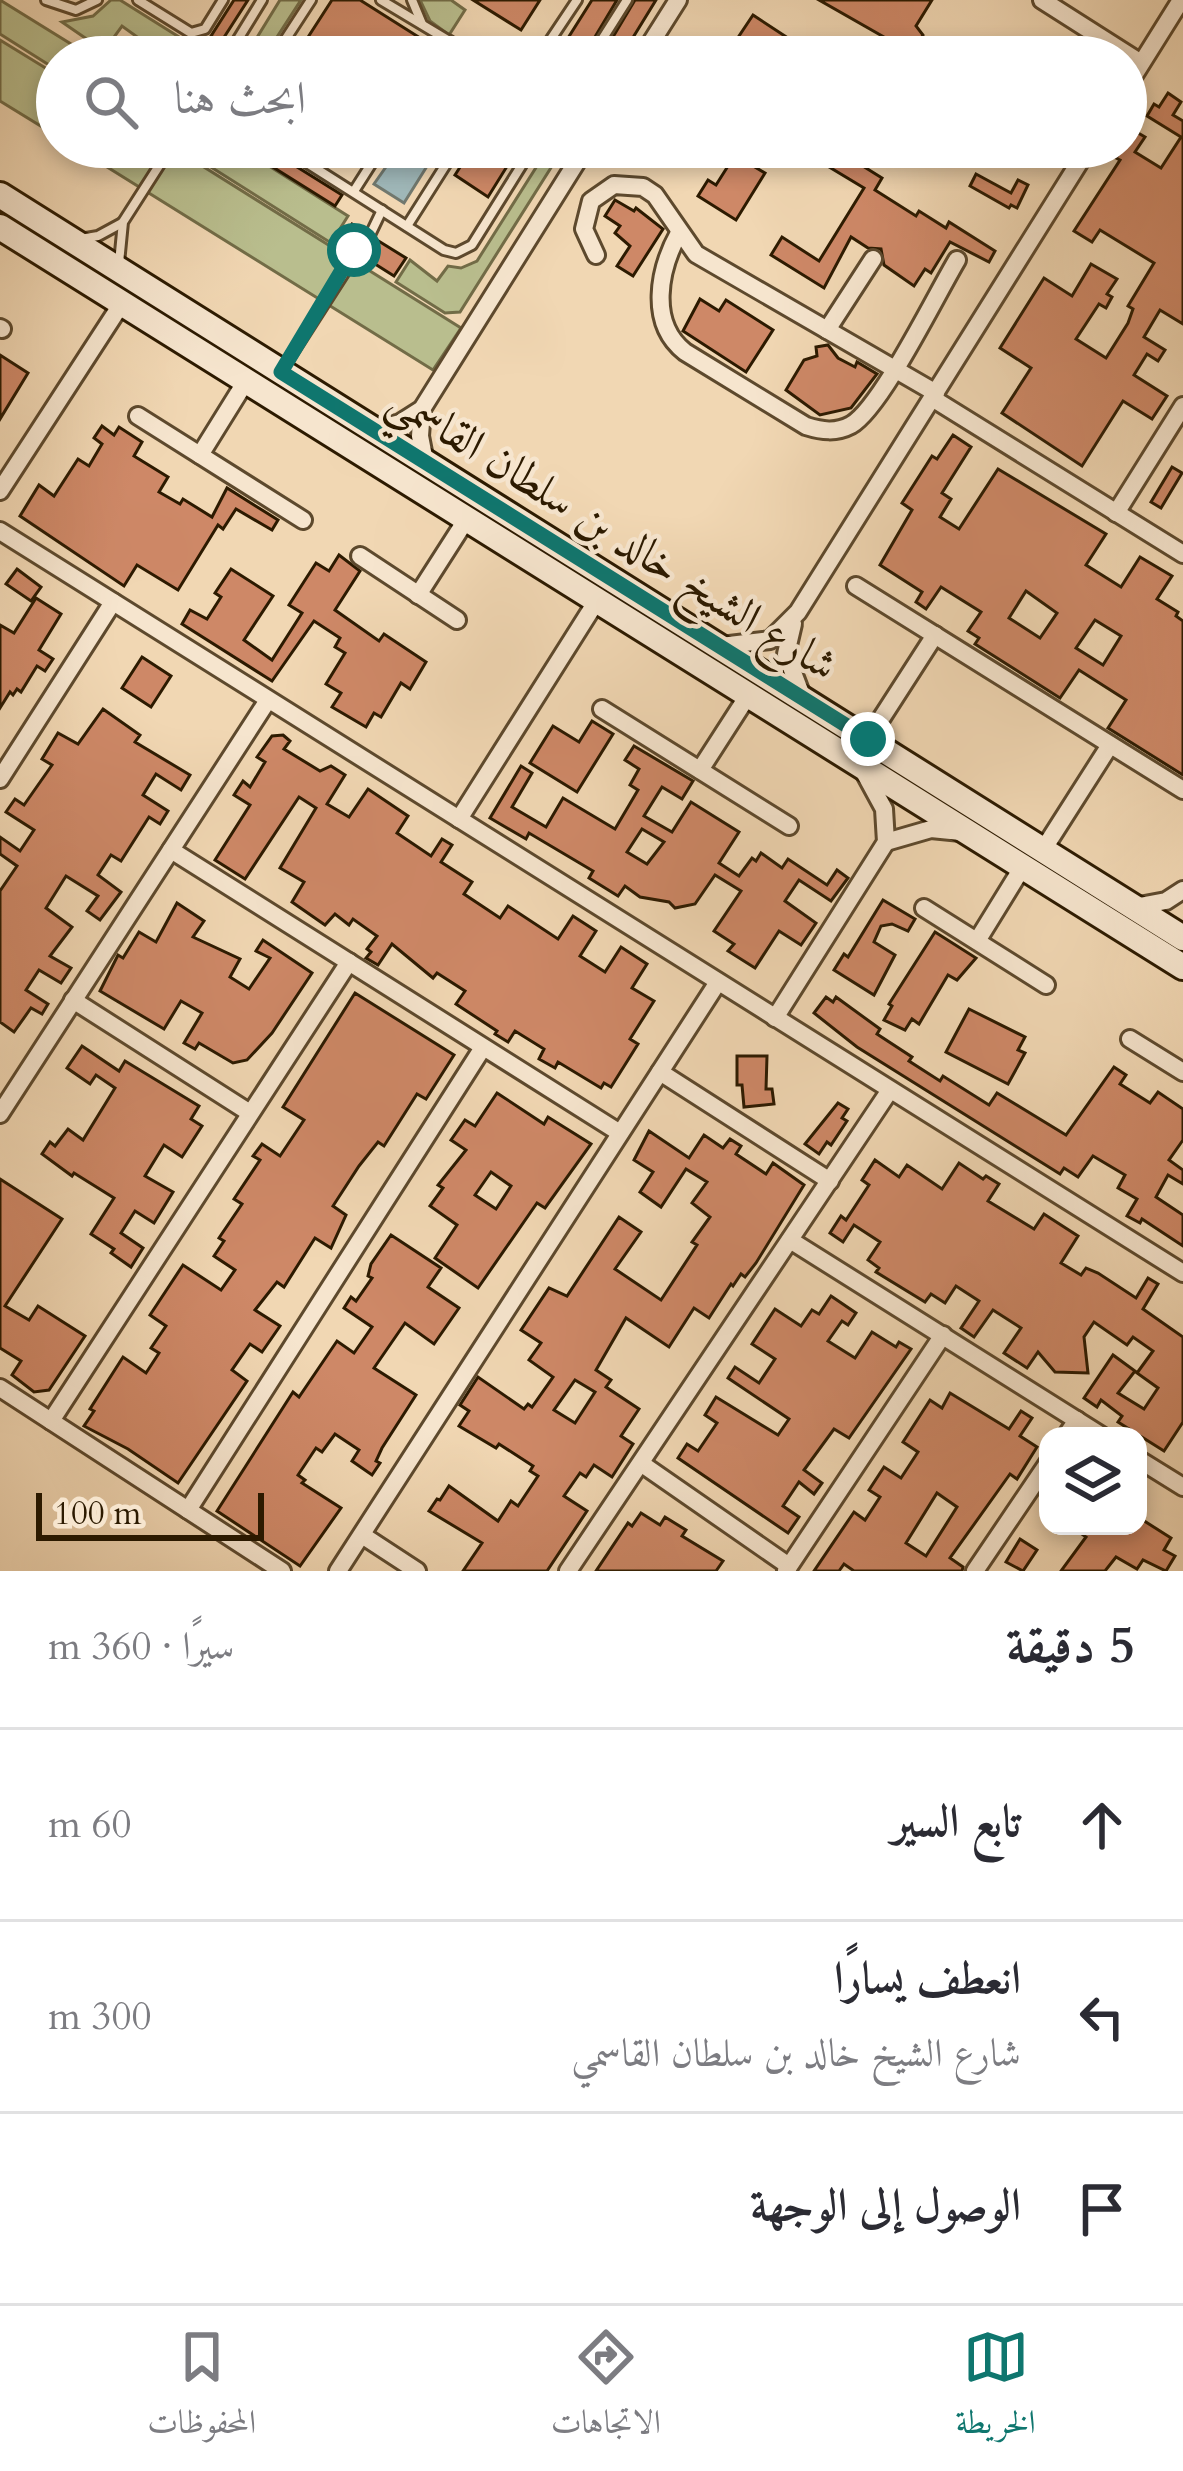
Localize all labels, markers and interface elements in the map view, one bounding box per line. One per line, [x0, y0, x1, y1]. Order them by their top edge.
search box [36, 36, 1147, 168]
text: ابحث هنا [174, 68, 306, 129]
icon: search [78, 69, 144, 135]
route start [327, 223, 381, 277]
street label: شارع الشيخ خالد بن سلطان القاسمي [371, 369, 849, 705]
route end [841, 712, 895, 766]
map controls [1039, 1427, 1147, 1535]
button: layers [1039, 1427, 1147, 1535]
scale bar [36, 1487, 264, 1540]
text: 100 m [54, 1491, 141, 1536]
text: 5 دقيقة [1006, 1611, 1135, 1681]
text: سيرًا · 360 m [48, 1620, 234, 1673]
text: تابع السير [891, 1791, 1021, 1852]
icon: ahead [1069, 1792, 1135, 1858]
text: 60 m [48, 1798, 131, 1851]
text: انعطف يسارًا [834, 1948, 1021, 2009]
icon: left [1069, 1984, 1135, 2050]
text: 300 m [48, 1990, 151, 2043]
text: شارع الشيخ خالد بن سلطان القاسمي [571, 2027, 1021, 2080]
text: الوصول إلى الوجهة [750, 2175, 1021, 2236]
icon: arrive [1069, 2176, 1135, 2242]
tab: المحفوظات [147, 2324, 256, 2454]
tab: الاتجاهات [551, 2324, 661, 2454]
tab: الخريطة [955, 2324, 1036, 2454]

